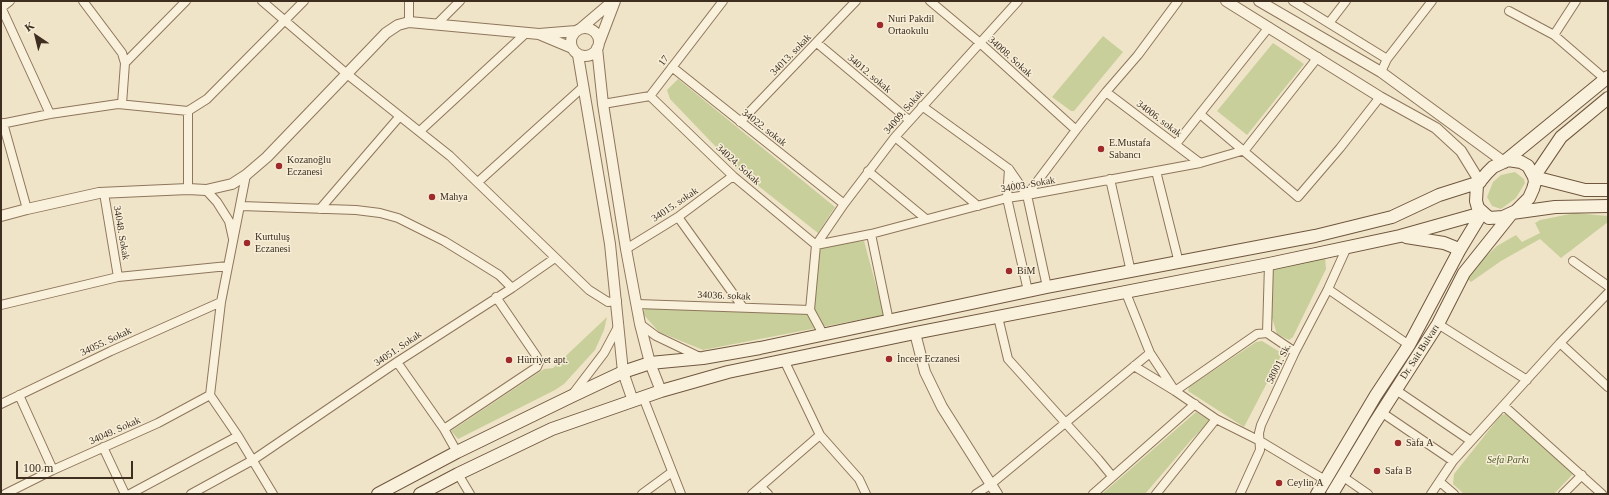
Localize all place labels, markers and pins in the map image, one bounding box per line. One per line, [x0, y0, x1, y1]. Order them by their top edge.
place label: Nuri Pakdil Ortaokulu [888, 13, 934, 36]
marker: Nuri Pakdil Ortaokulu [875, 20, 885, 30]
place label: E.Mustafa Sabancı [1109, 137, 1150, 160]
marker: E.Mustafa Sabancı [1096, 144, 1106, 154]
place label: Kozanoğlu Eczanesi [287, 154, 331, 178]
marker: Kozanoğlu Eczanesi [274, 161, 284, 171]
place label: Mahya [440, 191, 468, 203]
marker: Mahya [427, 192, 437, 202]
place label: Kurtuluş Eczanesi [255, 231, 291, 254]
marker: Kurtuluş Eczanesi [242, 238, 252, 248]
place label: BiM [1017, 265, 1035, 277]
marker: BiM [1004, 266, 1014, 276]
place label: İnceer Eczanesi [897, 353, 960, 365]
place label: Hürriyet apt. [517, 354, 568, 366]
marker: İnceer Eczanesi [884, 354, 894, 364]
marker: Hürriyet apt. [504, 355, 514, 365]
place label: Safa A [1406, 437, 1433, 449]
marker: Safa A [1393, 438, 1403, 448]
place label: Safa B [1385, 465, 1412, 477]
marker: Safa B [1372, 466, 1382, 476]
place label: Ceylin A [1287, 477, 1323, 489]
marker: Ceylin A [1274, 478, 1284, 488]

